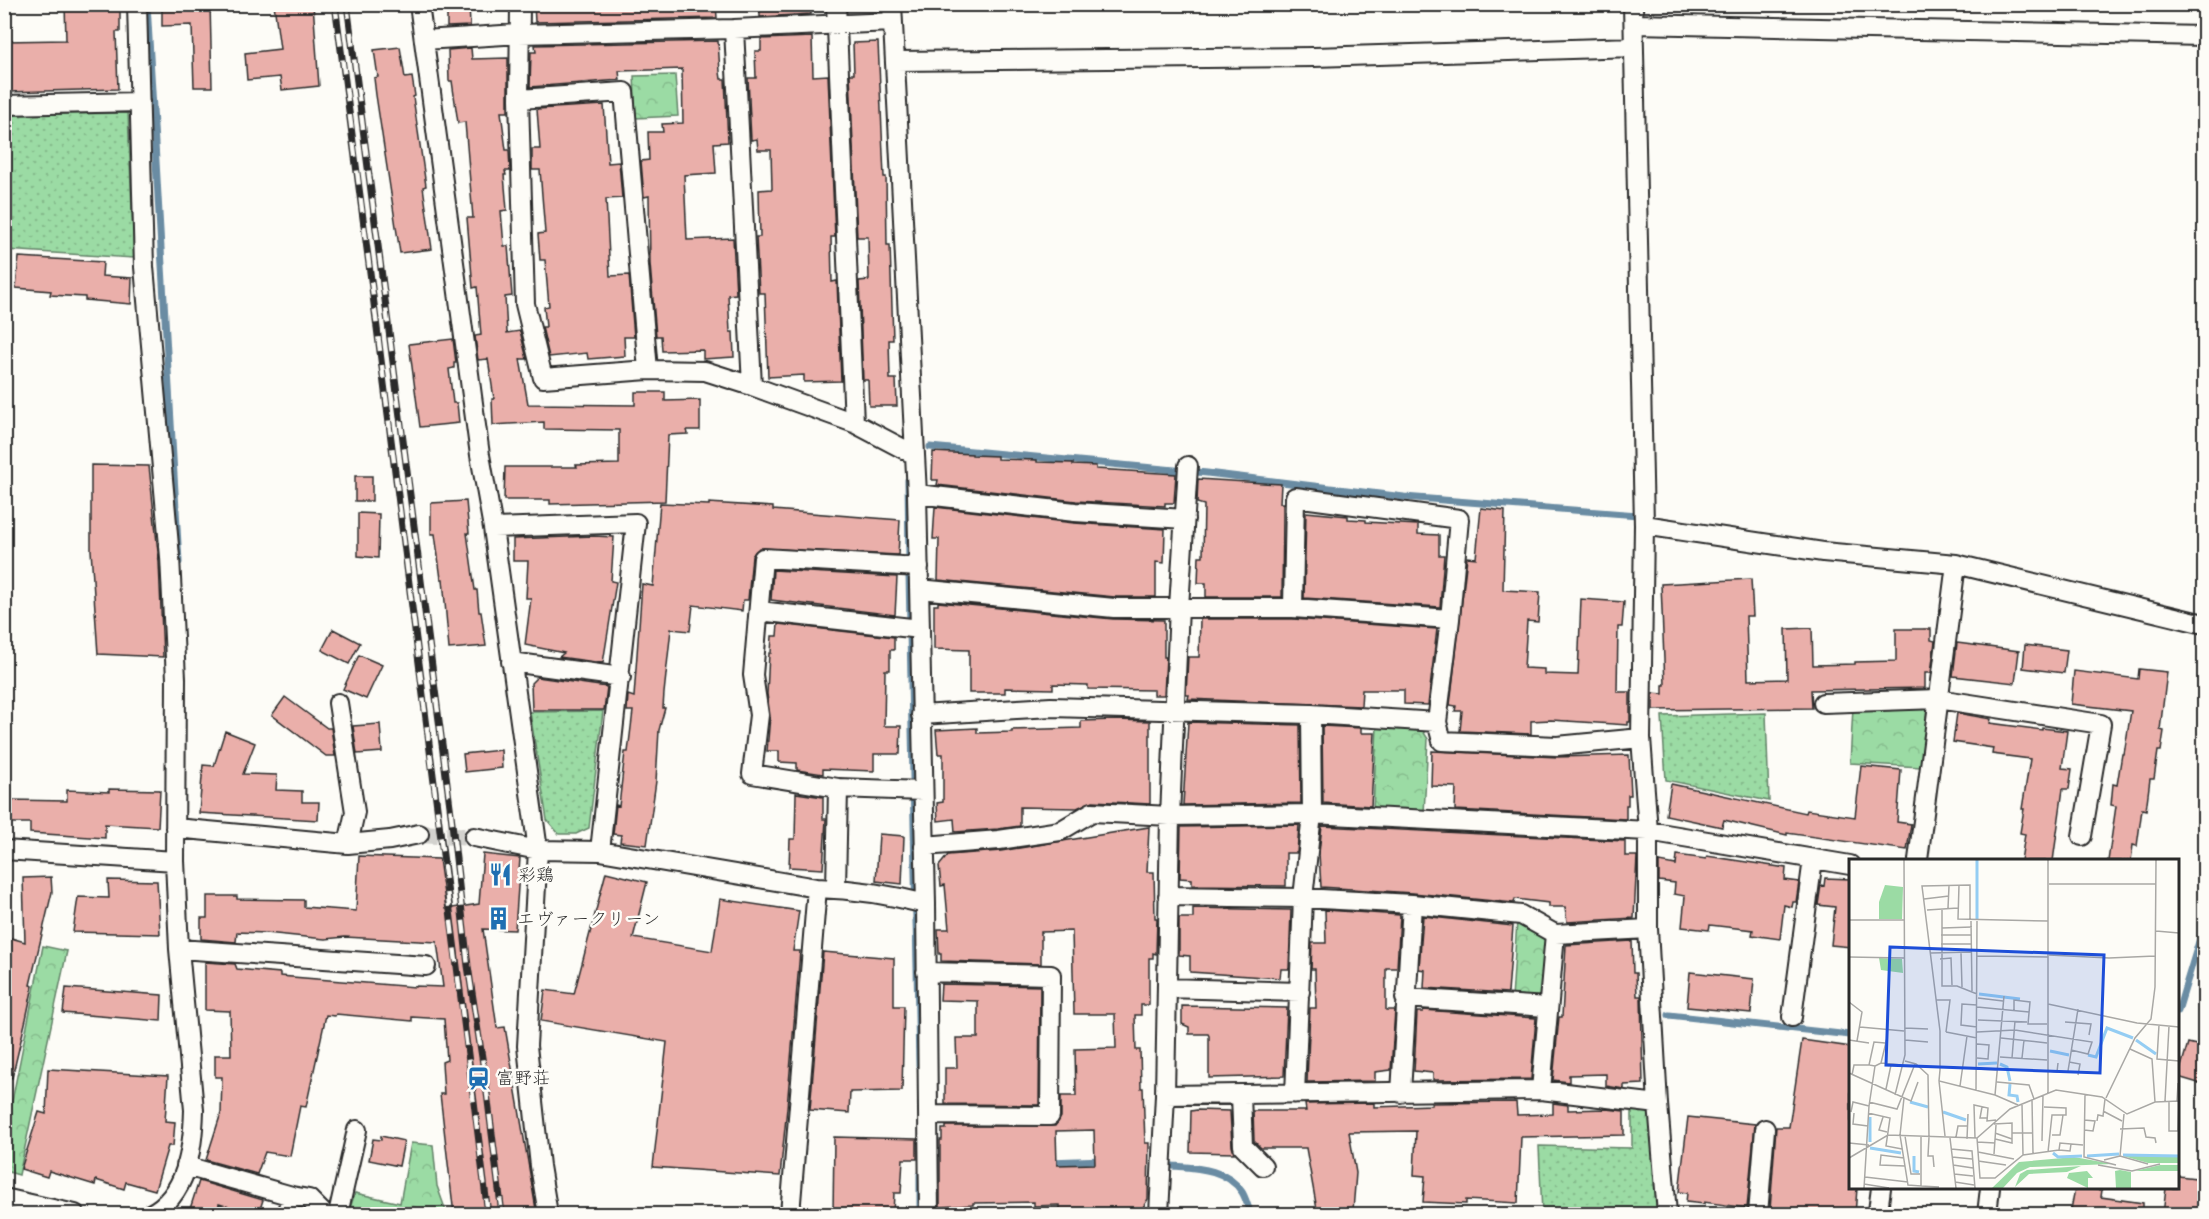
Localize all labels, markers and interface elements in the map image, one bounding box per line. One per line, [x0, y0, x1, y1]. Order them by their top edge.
place label: 彩鶏 [518, 859, 554, 891]
inset map [1849, 859, 2179, 1189]
restaurant icon: 彩鶏 [487, 862, 513, 888]
place label: エヴァークリーン [517, 903, 660, 935]
building icon: エヴァークリーン [486, 906, 512, 932]
place label: 富野荘 [496, 1062, 550, 1094]
station icon: 富野荘 [465, 1065, 491, 1091]

